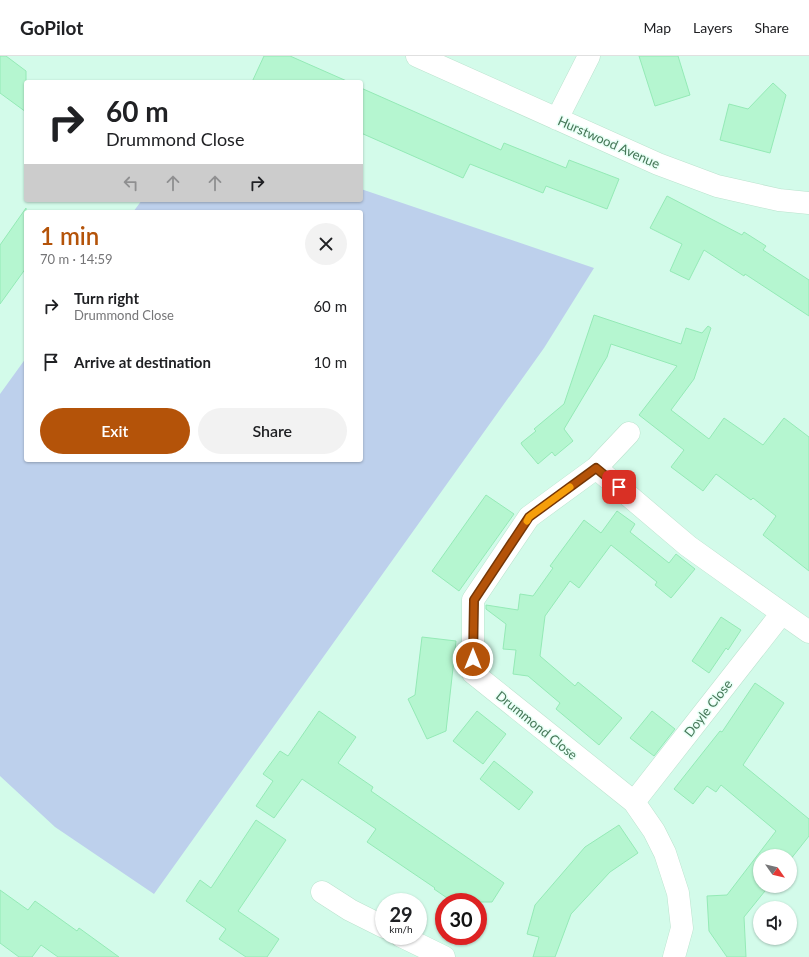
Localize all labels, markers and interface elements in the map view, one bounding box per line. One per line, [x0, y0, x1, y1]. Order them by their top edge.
text: GoPilot [20, 16, 83, 39]
text: Map [643, 19, 671, 36]
text: Layers [693, 19, 733, 36]
text: Share [755, 19, 789, 36]
text: 60 m [106, 94, 169, 128]
icon: right [40, 96, 92, 148]
street label: Hurstwood Avenue [555, 112, 663, 172]
text: Drummond Close [106, 128, 244, 150]
icon: left [120, 172, 142, 194]
icon: ahead [162, 172, 184, 194]
icon: ahead [204, 172, 226, 194]
icon: right [246, 172, 268, 194]
text: 1 min [40, 221, 99, 250]
button: close [305, 223, 347, 265]
text: 70 m · 14:59 [40, 251, 113, 267]
text: Turn right [74, 289, 139, 307]
icon: right [40, 295, 62, 317]
text: 60 m [313, 297, 347, 315]
text: Drummond Close [74, 307, 174, 323]
icon: arrive [40, 351, 62, 373]
text: Arrive at destination [74, 353, 211, 371]
text: 10 m [313, 353, 347, 371]
button: Exit [40, 408, 190, 454]
button: Share [198, 408, 347, 454]
pin [602, 470, 636, 504]
icon: arrive [608, 476, 630, 498]
position arrow [452, 638, 494, 680]
street label: Doyle Close [681, 676, 735, 740]
street label: Drummond Close [493, 687, 581, 763]
north arrow [753, 849, 797, 893]
map controls [753, 849, 797, 945]
speed limit sign: 30 [435, 893, 487, 945]
button: sound [753, 901, 797, 945]
text: 29 [389, 902, 413, 926]
text: km/h [389, 923, 413, 935]

